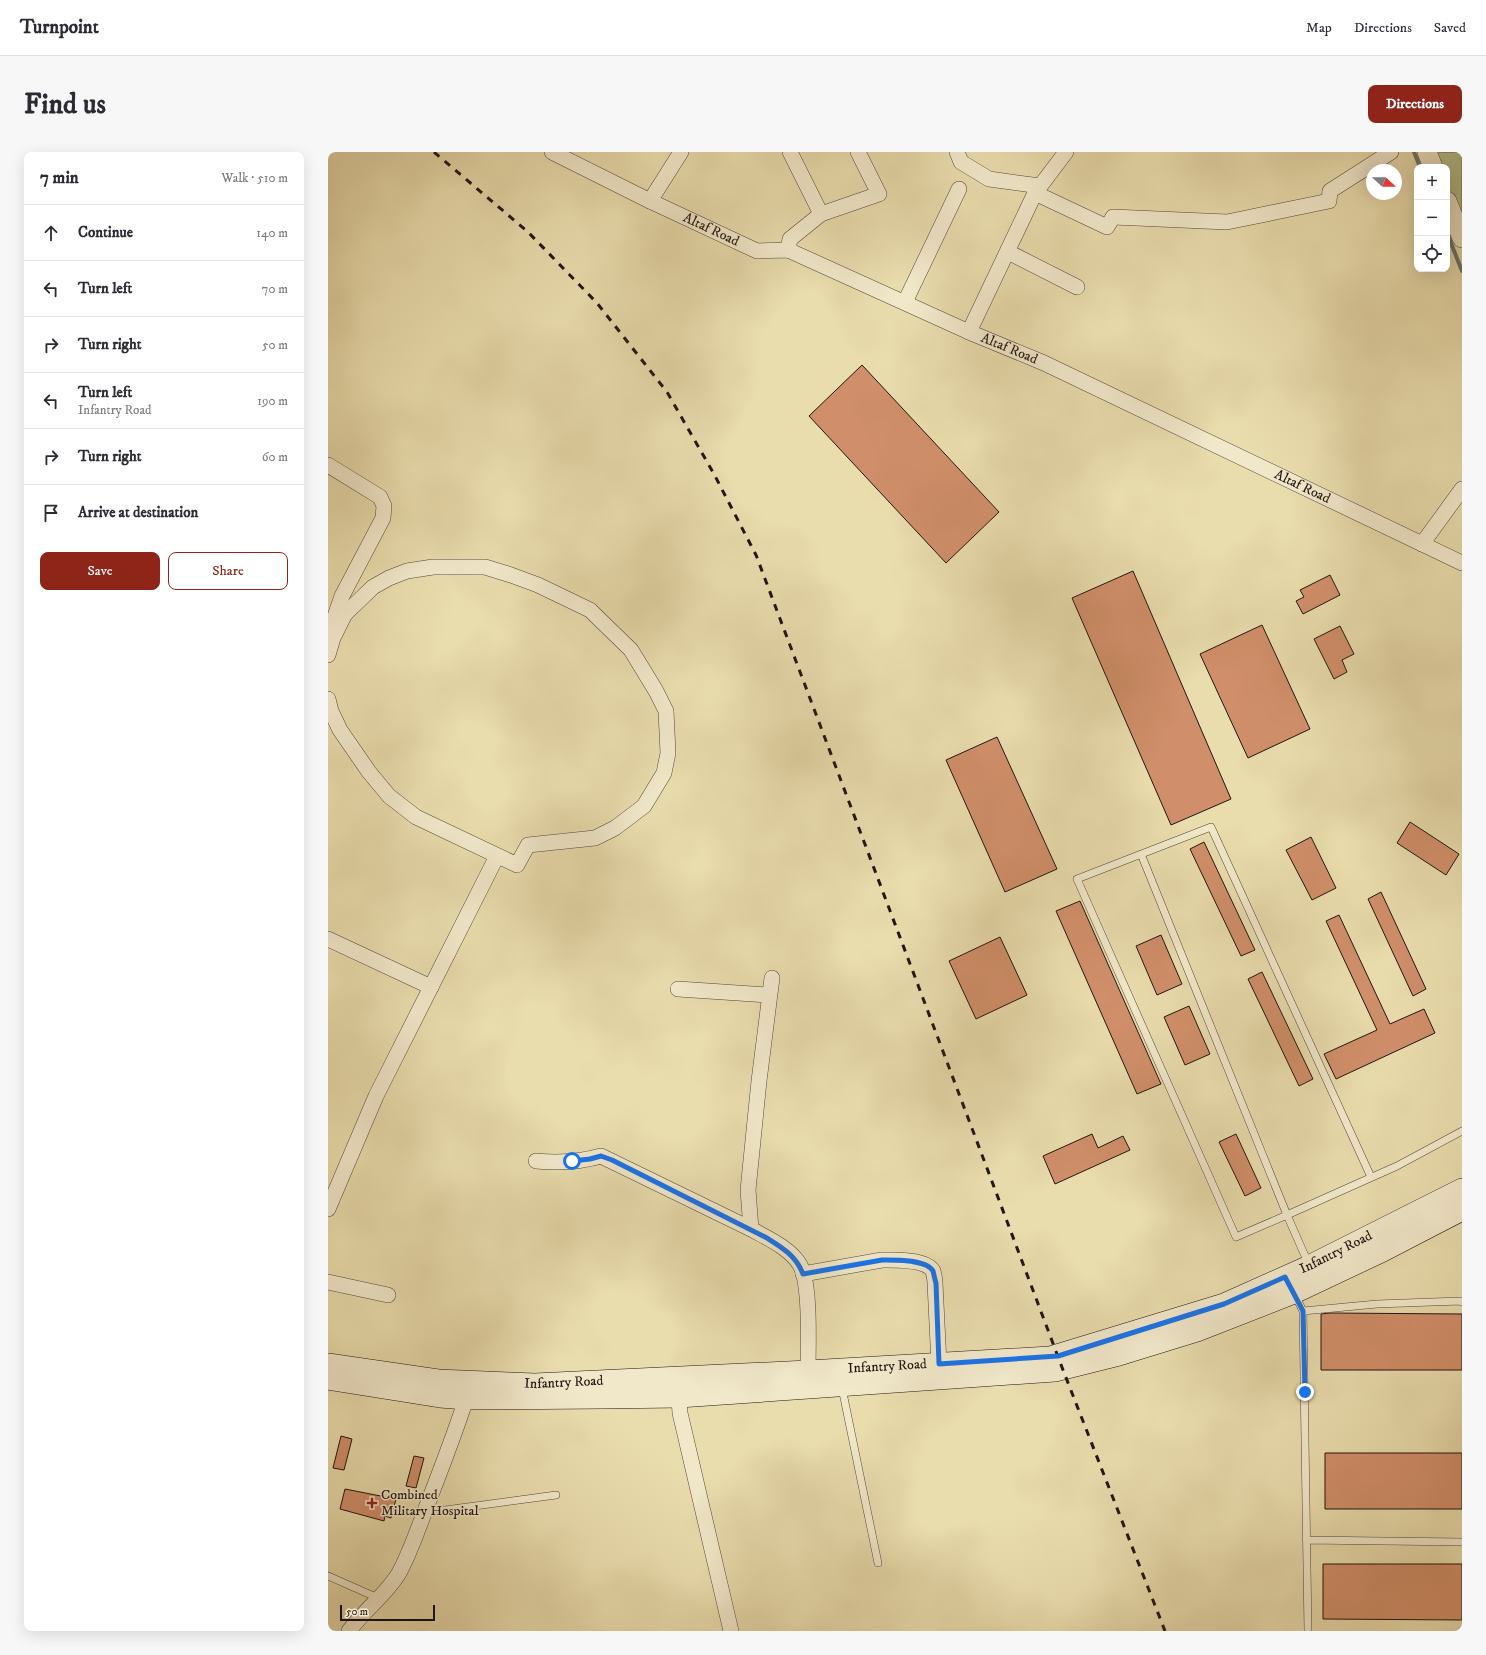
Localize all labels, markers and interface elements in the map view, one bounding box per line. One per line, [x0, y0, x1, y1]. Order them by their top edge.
text: Turnpoint [20, 16, 99, 39]
text: Map [1306, 19, 1332, 37]
text: Directions [1354, 19, 1412, 37]
text: Saved [1434, 19, 1466, 37]
button: Directions [1368, 85, 1462, 123]
text: Find us [24, 87, 106, 122]
north arrow [1366, 164, 1402, 200]
map controls [1414, 164, 1450, 272]
button: + [1414, 164, 1450, 200]
text: 7 min [40, 167, 79, 189]
text: Walk · 510 m [222, 170, 288, 186]
button: − [1414, 200, 1450, 236]
street label: Altaf Road [680, 209, 742, 250]
icon: ahead [40, 222, 62, 244]
text: Continue [78, 223, 133, 242]
text: 140 m [256, 225, 288, 241]
button: locate [1414, 236, 1450, 272]
icon: left [40, 278, 62, 300]
text: Turn left [78, 279, 132, 298]
text: 70 m [262, 281, 288, 297]
street label: Altaf Road [978, 329, 1040, 368]
icon: right [40, 334, 62, 356]
text: Turn right [78, 335, 141, 354]
text: 50 m [262, 337, 288, 353]
text: Turn left [78, 383, 132, 402]
icon: left [40, 390, 62, 412]
text: 190 m [257, 393, 288, 409]
text: Infantry Road [78, 402, 151, 418]
icon: right [40, 446, 62, 468]
text: Turn right [78, 447, 141, 466]
text: 60 m [262, 449, 288, 465]
street label: Altaf Road [1271, 466, 1333, 508]
icon: arrive [40, 502, 62, 524]
text: Arrive at destination [78, 503, 198, 522]
button: Save [40, 552, 160, 590]
button: Share [168, 552, 288, 590]
route start [563, 1152, 581, 1170]
street label: Infantry Road [1297, 1227, 1375, 1278]
street label: Infantry Road [847, 1355, 927, 1378]
street label: Infantry Road [524, 1372, 604, 1393]
route end [1296, 1383, 1314, 1401]
place label: Combined Military Hospital [381, 1486, 479, 1520]
marker: Combined Military Hospital [366, 1497, 378, 1509]
scale bar [340, 1603, 435, 1622]
text: 50 m [346, 1605, 368, 1619]

